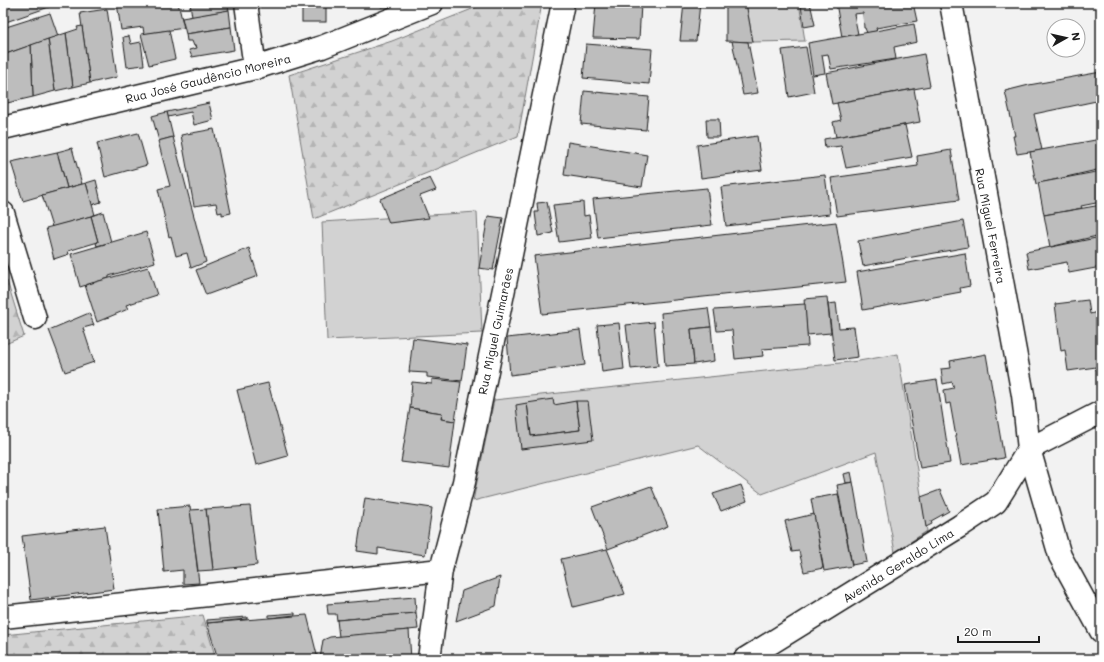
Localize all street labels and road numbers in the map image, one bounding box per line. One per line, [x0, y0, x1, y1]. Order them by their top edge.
street label: Rua José Gaudêncio Moreira [124, 50, 292, 106]
street label: Rua Miguel Ferreira [972, 167, 1010, 285]
street label: Rua Miguel Guimarães [474, 266, 516, 396]
street label: Avenida Geraldo Lima [839, 524, 957, 606]

